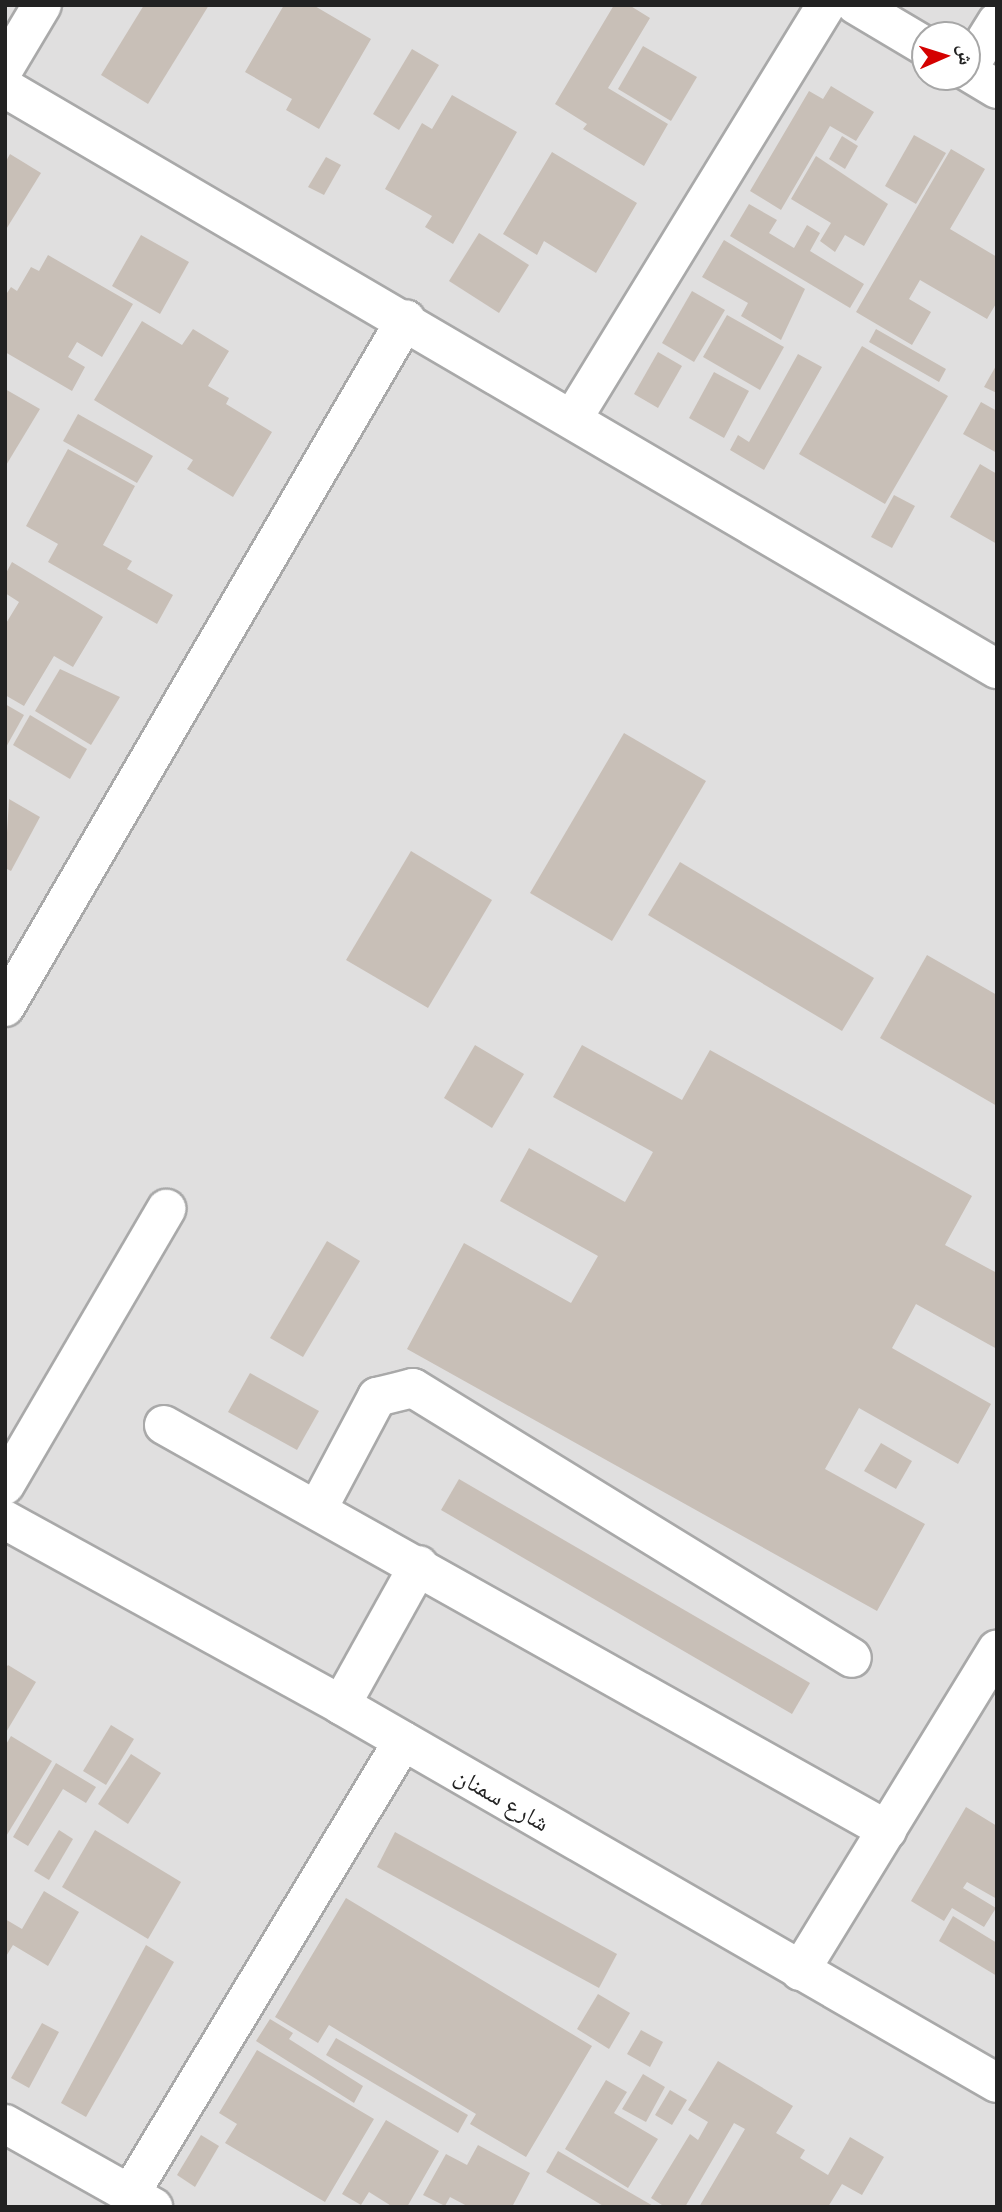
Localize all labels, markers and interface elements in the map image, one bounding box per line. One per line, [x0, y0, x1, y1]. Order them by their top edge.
north arrow [911, 21, 981, 91]
text: ش [953, 44, 977, 66]
street label: شارع سمنان [450, 1760, 554, 1838]

